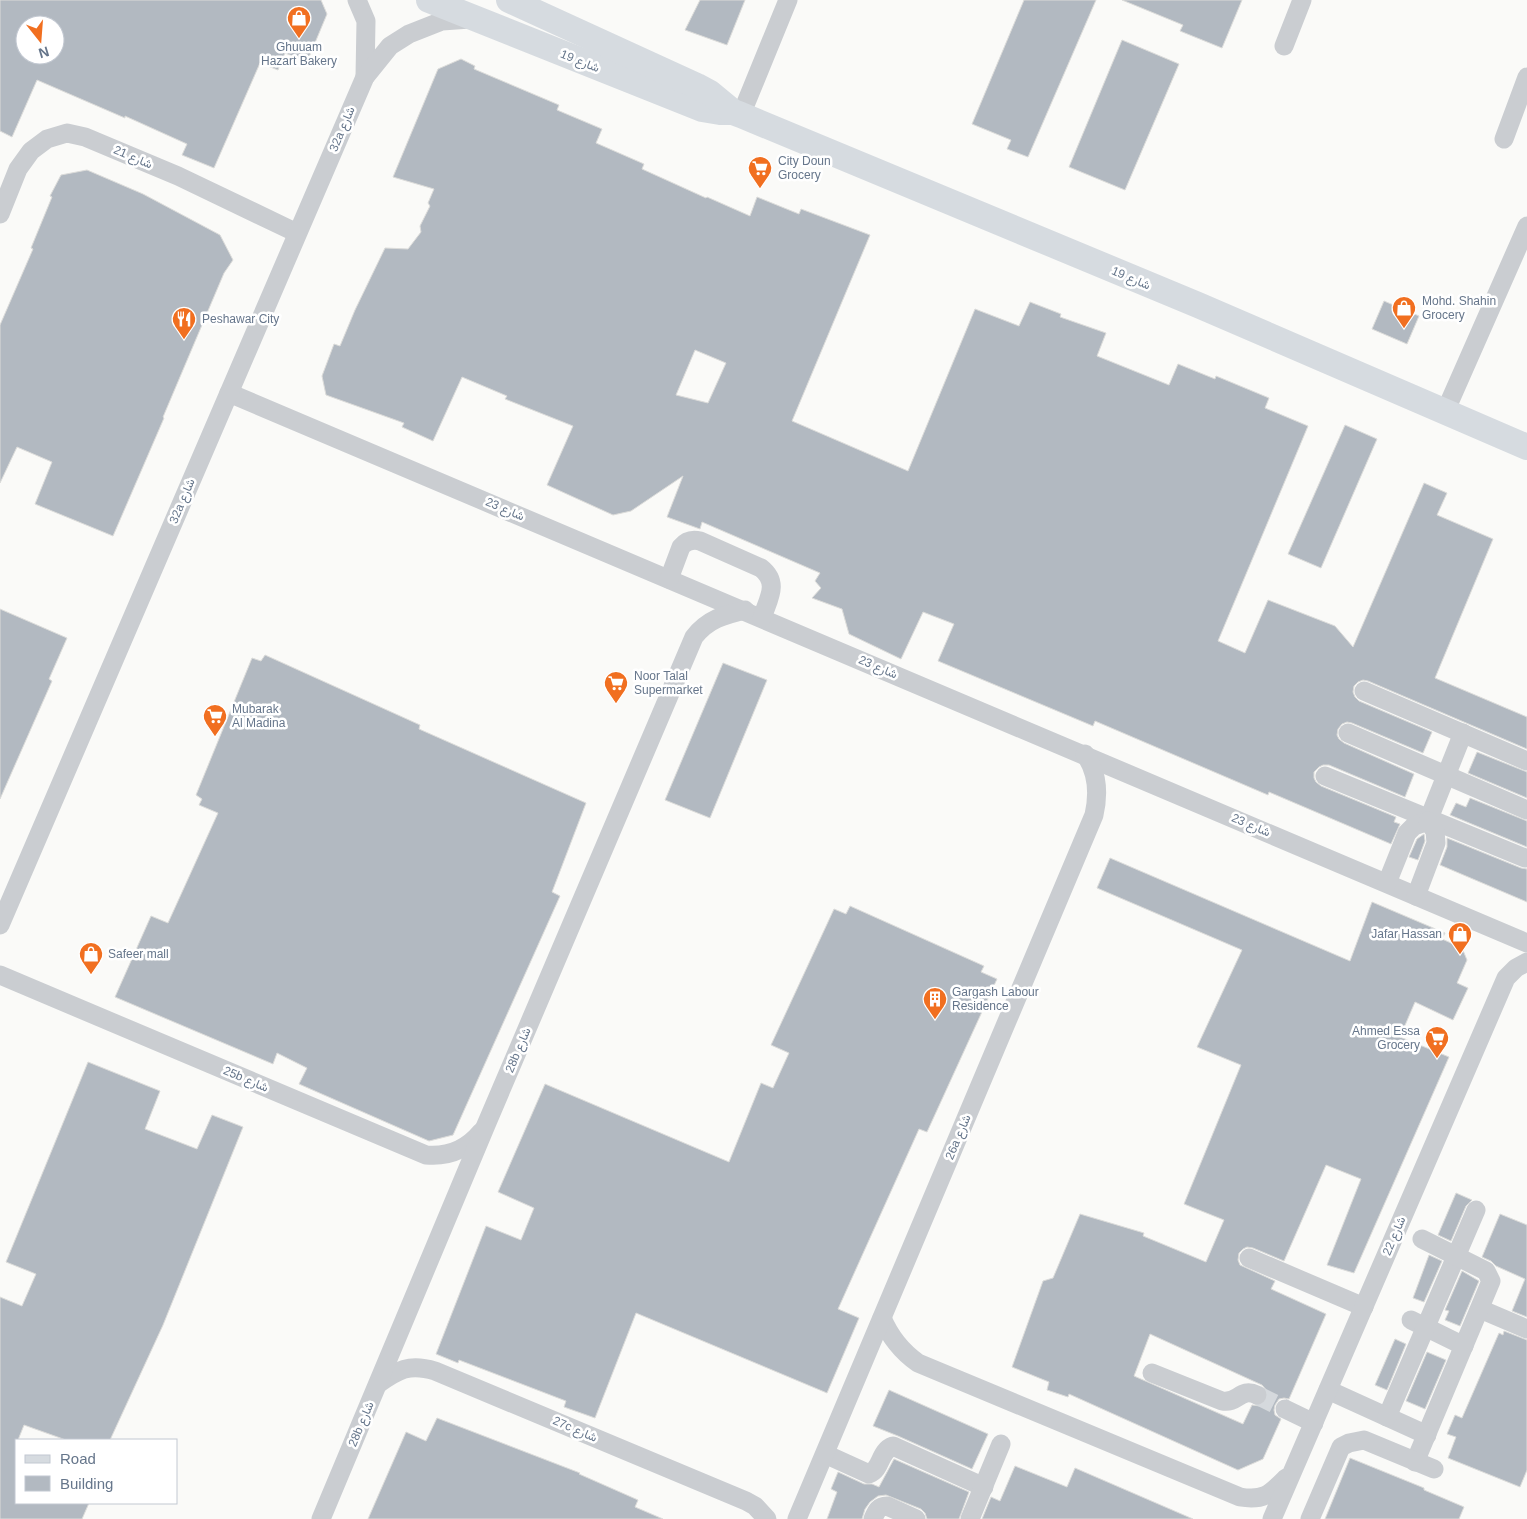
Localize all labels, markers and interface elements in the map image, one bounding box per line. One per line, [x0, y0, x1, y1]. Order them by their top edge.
shop icon: Ghuuam Hazart Bakery [286, 5, 312, 39]
north arrow [15, 15, 65, 65]
place label: Ghuuam Hazart Bakery [261, 40, 337, 68]
text: N [37, 43, 51, 62]
street label: شارع 19 [558, 47, 602, 77]
street label: 32a شارع [326, 104, 360, 154]
street label: شارع 21 [111, 143, 155, 173]
place label: City Doun Grocery [778, 154, 831, 182]
supermarket icon: City Doun Grocery [747, 155, 773, 189]
street label: شارع 19 [1109, 264, 1153, 294]
place label: Mohd. Shahin Grocery [1422, 294, 1496, 322]
shop icon: Mohd. Shahin Grocery [1391, 295, 1417, 329]
restaurant icon: Peshawar City [171, 306, 197, 340]
place label: Peshawar City [202, 312, 279, 326]
street label: 32a شارع [166, 476, 200, 526]
street label: شارع 23 [483, 495, 527, 525]
street label: شارع 23 [856, 653, 900, 683]
place label: Noor Talal Supermarket [634, 669, 703, 697]
supermarket icon: Noor Talal Supermarket [603, 670, 629, 704]
place label: Mubarak Al Madina [232, 702, 286, 730]
supermarket icon: Mubarak Al Madina [202, 703, 228, 737]
street label: شارع 23 [1229, 811, 1273, 841]
shop icon: Jafar Hassan [1447, 921, 1473, 955]
place label: Jafar Hassan [1371, 927, 1442, 941]
shop icon: Safeer mall [78, 941, 104, 975]
place label: Safeer mall [108, 947, 169, 961]
place label: Gargash Labour Residence [952, 985, 1039, 1013]
building icon: Gargash Labour Residence [922, 986, 948, 1020]
place label: Ahmed Essa Grocery [1352, 1024, 1420, 1052]
street label: 28b شارع [502, 1025, 536, 1075]
supermarket icon: Ahmed Essa Grocery [1424, 1025, 1450, 1059]
street label: 25b شارع [221, 1063, 271, 1097]
street label: 26a شارع [942, 1112, 976, 1162]
street label: شارع 22 [1380, 1214, 1410, 1258]
street label: 28b شارع [345, 1399, 379, 1449]
street label: 27c شارع [550, 1413, 599, 1446]
legend [15, 1439, 178, 1504]
text: Road [60, 1450, 96, 1467]
text: Building [60, 1475, 113, 1492]

